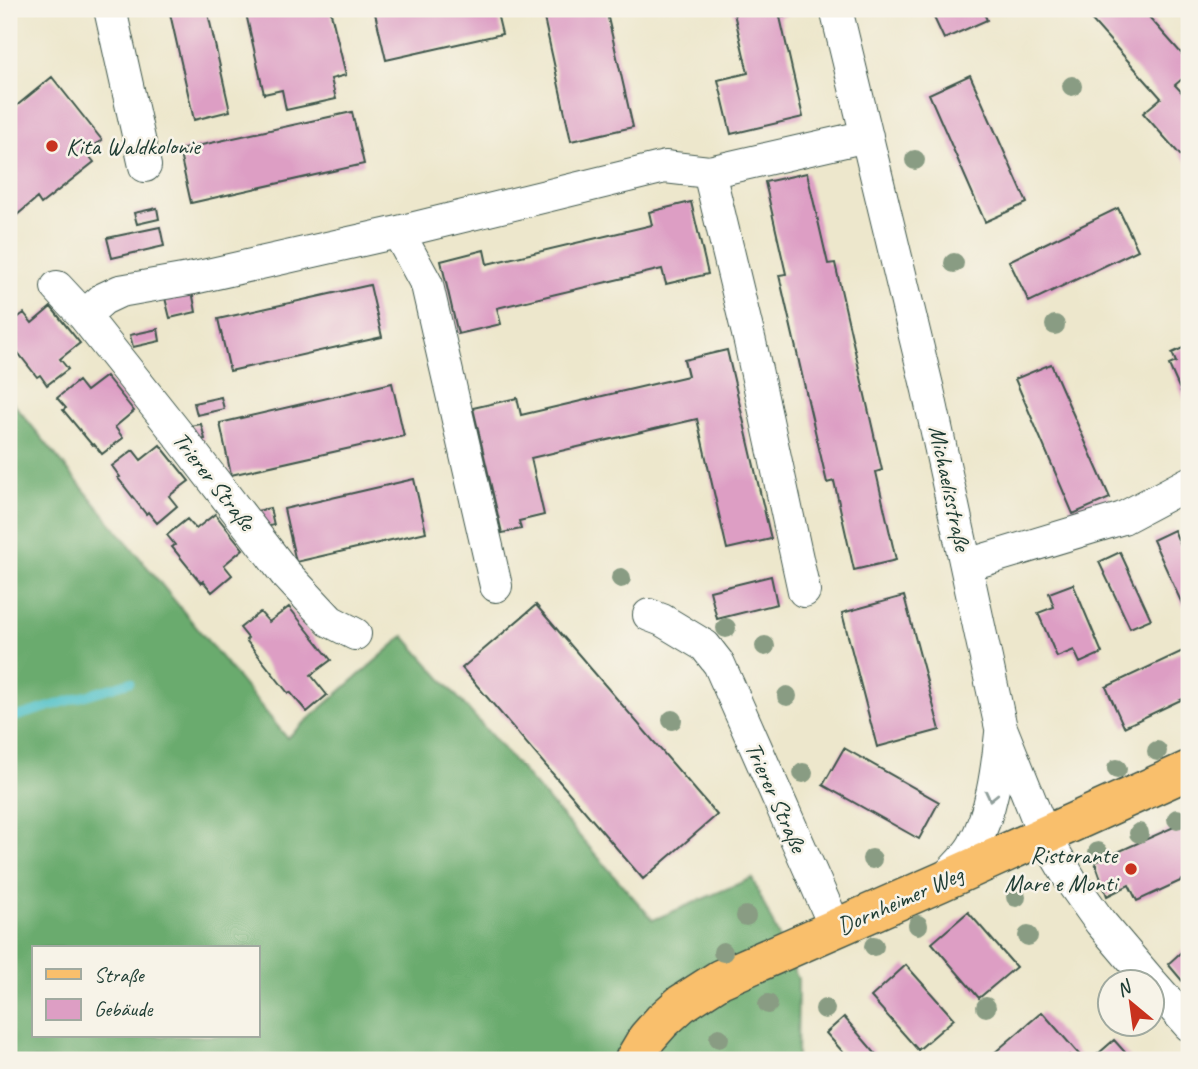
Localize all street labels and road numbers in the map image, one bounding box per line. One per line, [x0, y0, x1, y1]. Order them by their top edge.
street label: Michaelisstraße [922, 423, 978, 556]
street label: Trierer Straße [166, 425, 263, 538]
street label: Trierer Straße [738, 737, 815, 859]
street label: Dornheimer Weg [832, 858, 969, 941]

